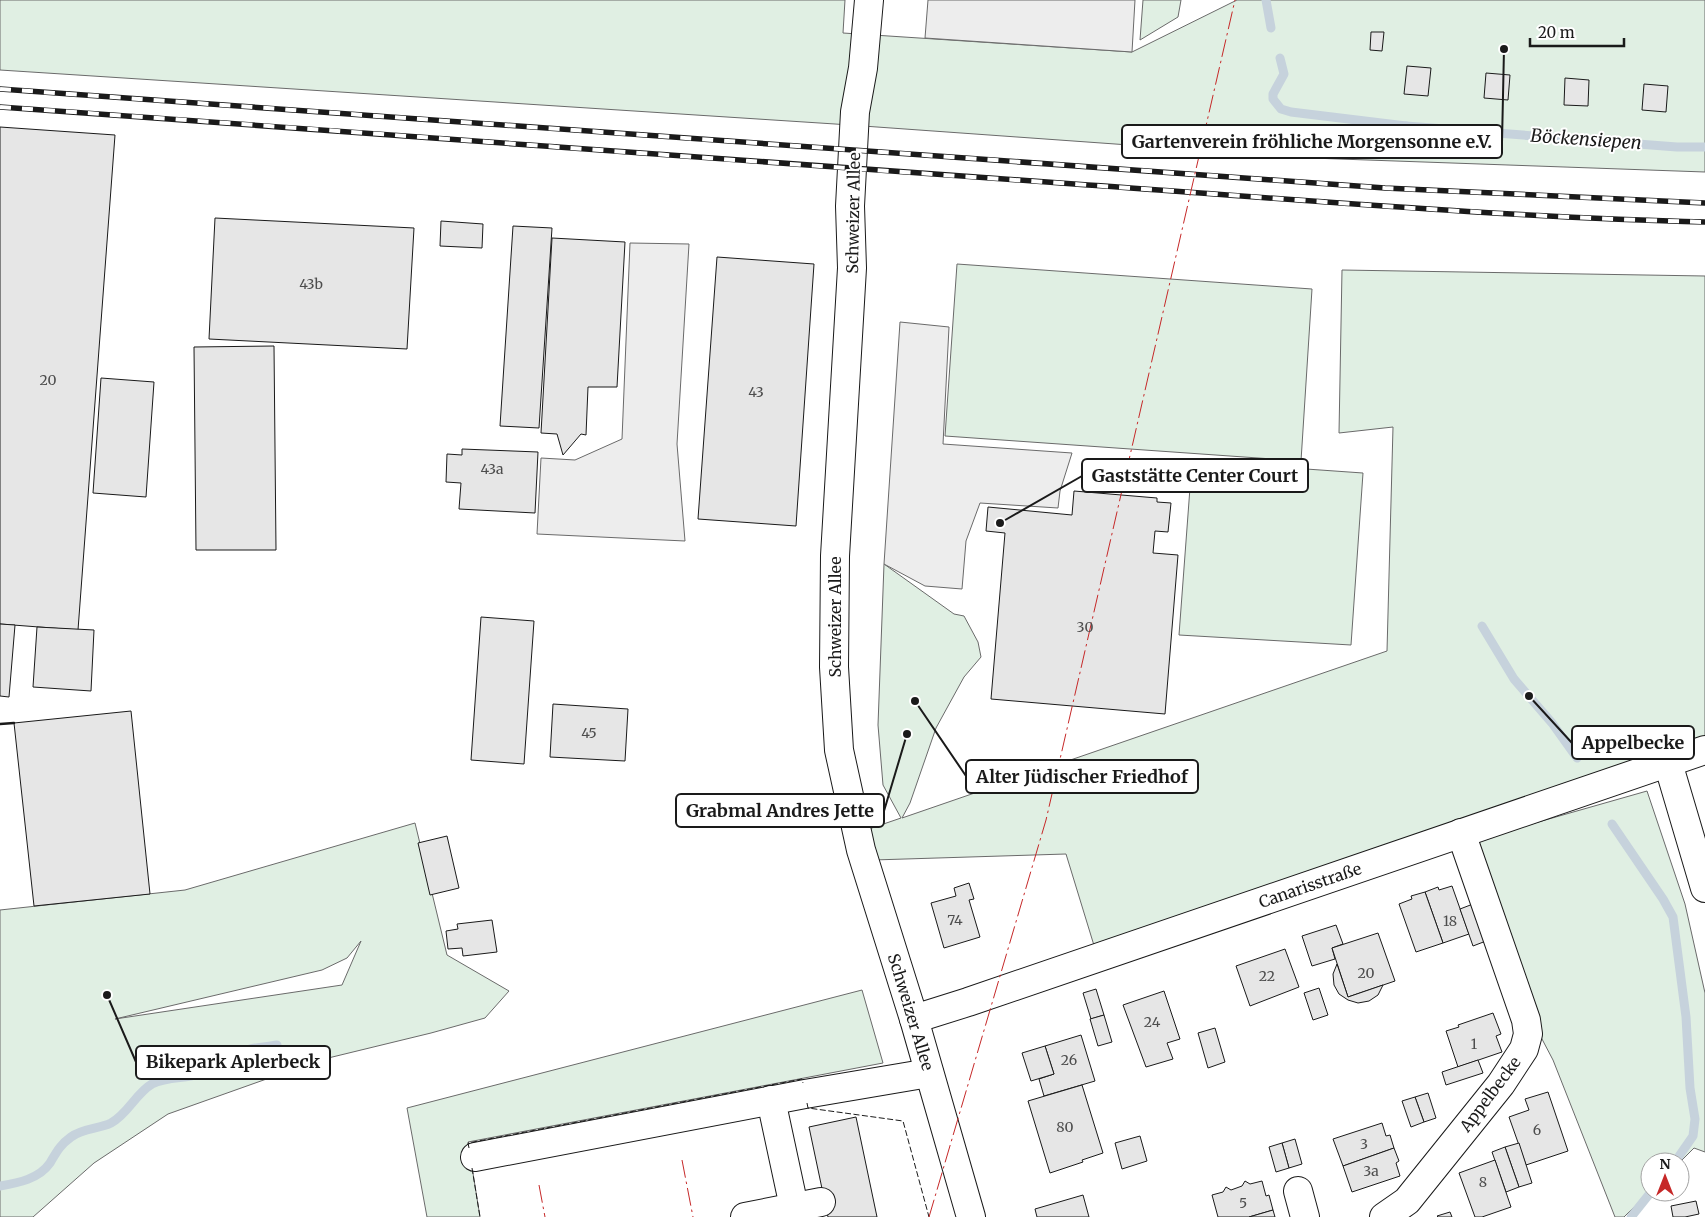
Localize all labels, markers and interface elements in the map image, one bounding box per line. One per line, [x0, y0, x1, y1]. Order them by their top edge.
scale bar [1530, 15, 1624, 47]
text: 20 m [1538, 23, 1575, 42]
water label: Böckensiepen [1530, 124, 1642, 154]
callout: Gartenverein fröhliche Morgensonne e.V. [1122, 125, 1502, 158]
text: Gartenverein fröhliche Morgensonne e.V. [1132, 130, 1492, 153]
street label: Schweizer Allee [842, 152, 864, 274]
house number: 43b [299, 275, 323, 293]
house number: 20 [39, 371, 57, 389]
house number: 43 [748, 383, 764, 401]
callout: Gaststätte Center Court [1082, 459, 1308, 492]
house number: 43a [481, 460, 504, 478]
text: Gaststätte Center Court [1092, 464, 1299, 487]
street label: Schweizer Allee [825, 556, 845, 678]
house number: 30 [1077, 618, 1093, 636]
house number: 45 [581, 724, 597, 742]
callout: Appelbecke [1572, 726, 1694, 759]
text: Appelbecke [1581, 731, 1685, 754]
callout: Alter Jüdischer Friedhof [966, 760, 1198, 793]
text: Alter Jüdischer Friedhof [975, 765, 1189, 788]
callout: Grabmal Andres Jette [676, 794, 884, 827]
text: Grabmal Andres Jette [686, 799, 874, 822]
street label: Canarisstraße [1256, 858, 1364, 912]
house number: 74 [947, 911, 963, 929]
house number: 18 [1443, 912, 1457, 930]
street label: Schweizer Allee [884, 951, 938, 1073]
house number: 20 [1357, 964, 1375, 982]
house number: 22 [1259, 967, 1275, 985]
house number: 24 [1144, 1013, 1161, 1031]
house number: 1 [1471, 1035, 1477, 1053]
callout: Bikepark Aplerbeck [136, 1046, 330, 1079]
text: Bikepark Aplerbeck [146, 1050, 321, 1073]
house number: 26 [1061, 1051, 1077, 1069]
street label: Appelbecke [1455, 1052, 1525, 1136]
house number: 80 [1056, 1118, 1074, 1136]
house number: 6 [1533, 1121, 1541, 1139]
house number: 3 [1360, 1135, 1368, 1153]
north arrow [1640, 1152, 1690, 1202]
text: N [1659, 1155, 1671, 1173]
house number: 3a [1363, 1162, 1379, 1180]
house number: 8 [1479, 1173, 1487, 1191]
house number: 5 [1239, 1194, 1247, 1212]

